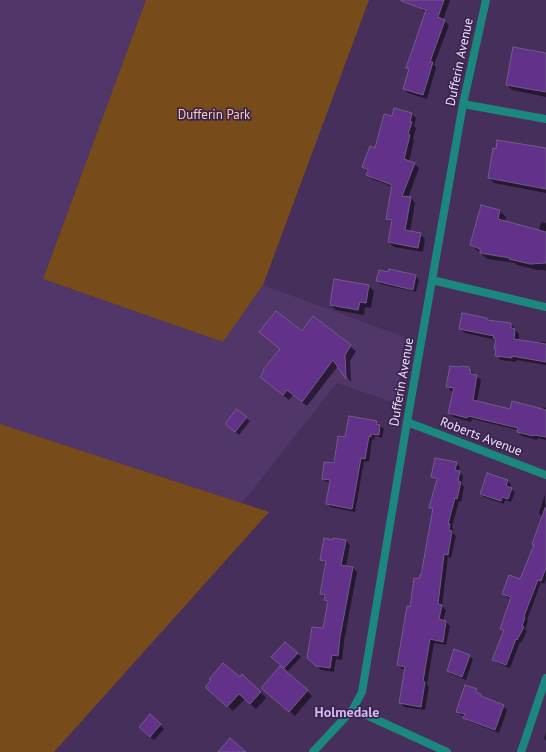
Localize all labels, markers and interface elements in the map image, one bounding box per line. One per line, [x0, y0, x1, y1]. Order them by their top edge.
street label: Dufferin Avenue [443, 17, 477, 107]
park label: Dufferin Park [178, 107, 250, 123]
street label: Dufferin Avenue [387, 337, 417, 427]
street label: Roberts Avenue [438, 414, 524, 460]
district label: Holmedale [315, 705, 379, 721]

